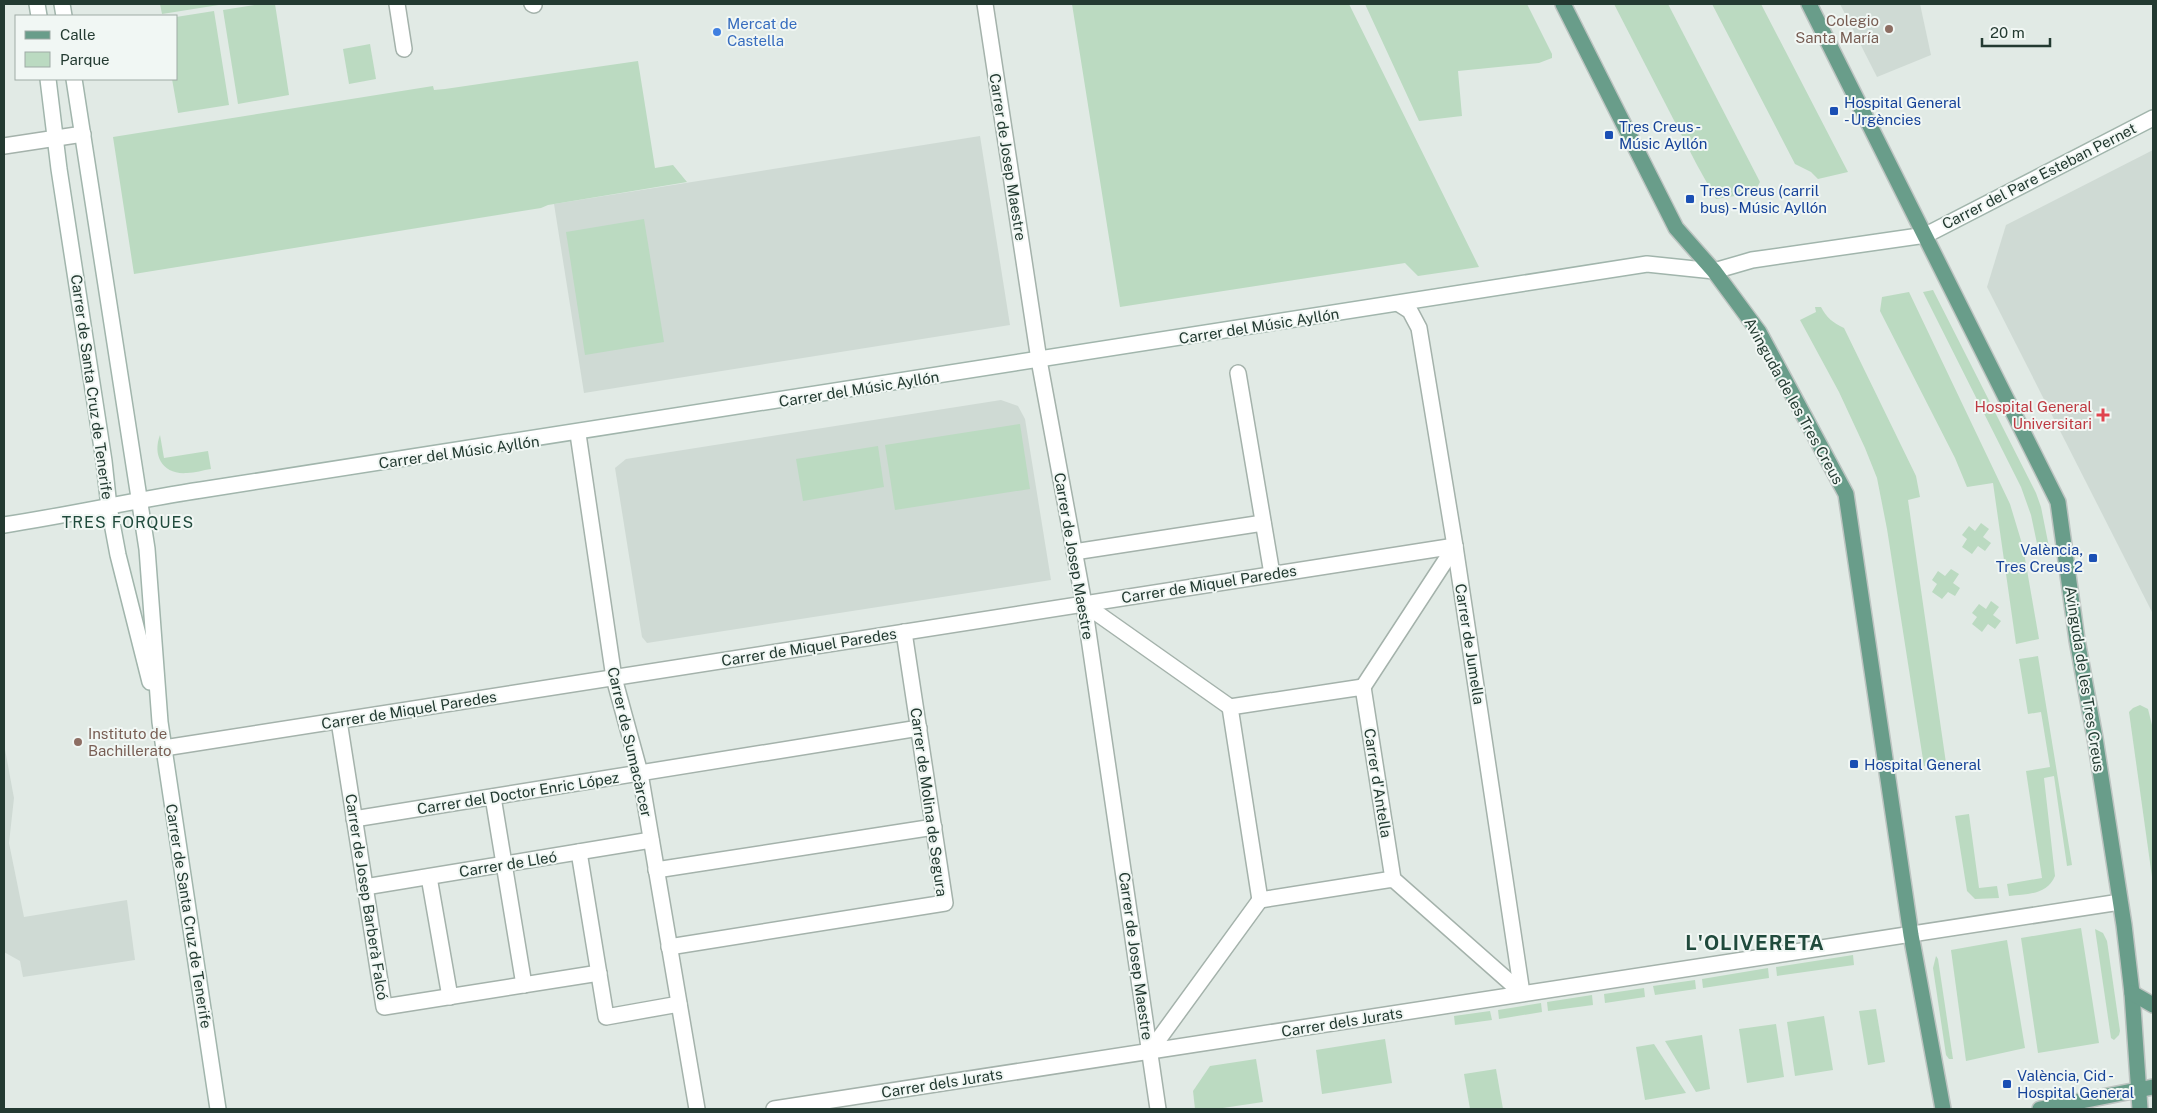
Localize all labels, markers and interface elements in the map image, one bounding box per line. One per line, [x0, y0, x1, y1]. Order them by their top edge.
place label: Colegio Santa María [1795, 12, 1879, 46]
legend [15, 15, 178, 80]
place label: Mercat de Castella [727, 15, 797, 49]
scale bar [1982, 15, 2050, 47]
marker: Colegio Santa María [1883, 23, 1895, 35]
text: 20 m [1990, 24, 2025, 41]
text: Calle [60, 26, 96, 43]
marker: Mercat de Castella [711, 26, 723, 38]
text: Parque [60, 51, 110, 68]
street label: Carrer de Josep Maestre [986, 72, 1030, 242]
place label: Hospital General - Urgències [1844, 94, 1961, 128]
marker: Hospital General - Urgències [1828, 105, 1840, 117]
place label: Tres Creus - Músic Ayllón [1619, 118, 1707, 152]
street label: Carrer del Pare Esteban Pernet [1939, 119, 2139, 233]
marker: Tres Creus - Músic Ayllón [1603, 129, 1615, 141]
place label: Tres Creus (carril bus) - Músic Ayllón [1700, 182, 1827, 216]
marker: Tres Creus (carril bus) - Músic Ayllón [1684, 193, 1696, 205]
street label: Carrer de Santa Cruz de Tenerife [68, 273, 116, 501]
street label: Carrer del Músic Ayllón [1178, 305, 1340, 347]
street label: Avinguda de les Tres Creus [1741, 315, 1847, 487]
street label: Carrer del Músic Ayllón [778, 368, 940, 410]
place label: Hospital General Universitari [1975, 398, 2092, 432]
marker: Hospital General Universitari [2096, 408, 2110, 422]
street label: Carrer del Músic Ayllón [378, 432, 540, 472]
street label: Carrer de Josep Maestre [1051, 471, 1097, 641]
district label: TRES FORQUES [62, 513, 194, 532]
place label: València, Tres Creus 2 [1996, 541, 2083, 575]
marker: València, Tres Creus 2 [2087, 552, 2099, 564]
street label: Carrer de Miquel Paredes [1120, 562, 1298, 606]
street label: Carrer de Jumella [1452, 582, 1488, 706]
street label: Avinguda de les Tres Creus [2062, 585, 2108, 773]
street label: Carrer de Miquel Paredes [720, 625, 898, 669]
street label: Carrer de Sumacàrcer [604, 665, 656, 819]
street label: Carrer de Miquel Paredes [320, 688, 498, 732]
street label: Carrer de Molina de Segura [907, 706, 951, 898]
place label: Instituto de Bachillerato [88, 725, 172, 759]
street label: Carrer d'Antella [1361, 727, 1395, 839]
marker: Instituto de Bachillerato [72, 736, 84, 748]
place label: Hospital General [1864, 756, 1981, 773]
marker: Hospital General [1848, 758, 1860, 770]
street label: Carrer del Doctor Enric López [416, 769, 620, 817]
street label: Carrer de Josep Barberà Falcó [342, 793, 392, 1001]
street label: Carrer de Santa Cruz de Tenerife [163, 802, 215, 1030]
street label: Carrer de Lleó [458, 848, 558, 880]
street label: Carrer de Josep Maestre [1116, 871, 1156, 1041]
district label: L'OLIVERETA [1685, 931, 1825, 955]
street label: Carrer dels Jurats [1280, 1004, 1404, 1040]
street label: Carrer dels Jurats [880, 1065, 1004, 1101]
place label: València, Cid - Hospital General [2017, 1067, 2134, 1101]
marker: València, Cid - Hospital General [2001, 1078, 2013, 1090]

